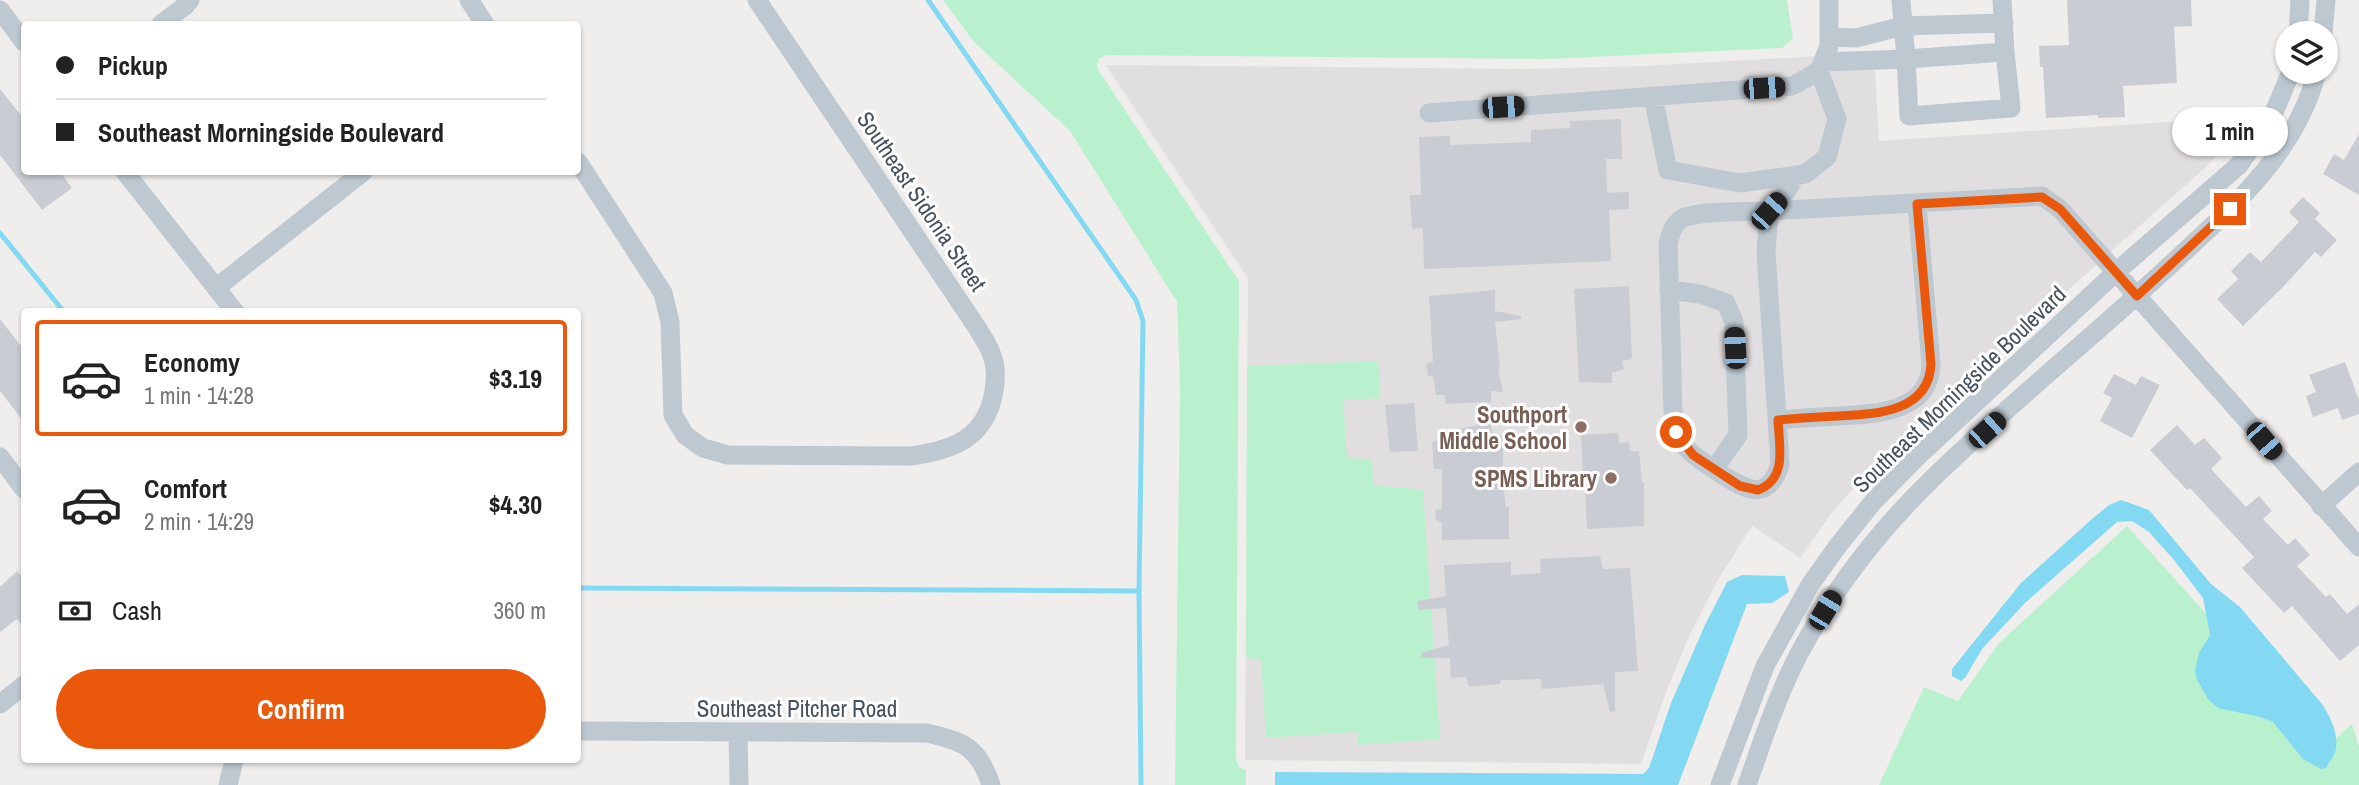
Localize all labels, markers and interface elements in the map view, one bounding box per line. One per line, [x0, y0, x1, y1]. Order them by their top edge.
map controls [2275, 21, 2338, 84]
button: layers [2275, 21, 2338, 84]
text: Pickup [98, 48, 168, 83]
car [1743, 76, 1786, 100]
car [1482, 95, 1525, 119]
street label: Southeast Sidonia Street [850, 105, 994, 297]
callout: 1 min [2172, 108, 2288, 156]
text: Southeast Morningside Boulevard [98, 115, 444, 150]
text: 1 min [2205, 116, 2255, 147]
car [1748, 188, 1791, 234]
route end [2214, 193, 2246, 225]
street label: Southeast Morningside Boulevard [1846, 279, 2072, 499]
car [1724, 326, 1747, 370]
text: Economy [144, 345, 240, 380]
icon: car [60, 347, 123, 410]
text: $3.19 [489, 361, 542, 396]
text: 1 min · 14:28 [144, 380, 254, 411]
place label: Southport Middle School [1439, 399, 1567, 456]
car [1965, 408, 2010, 452]
route start [1660, 416, 1692, 448]
car [2243, 418, 2286, 464]
marker: Southport Middle School [1573, 419, 1589, 435]
place label: SPMS Library [1474, 463, 1598, 494]
marker: SPMS Library [1603, 470, 1619, 486]
text: Comfort [144, 471, 227, 506]
icon: car [60, 473, 123, 536]
text: $4.30 [489, 487, 542, 522]
text: 2 min · 14:29 [144, 506, 254, 537]
car [1806, 587, 1845, 633]
icon: cash [56, 592, 94, 630]
text: Cash [112, 593, 162, 628]
text: 360 m [494, 595, 546, 626]
button: Confirm [56, 669, 546, 749]
street label: Southeast Pitcher Road [697, 693, 897, 724]

